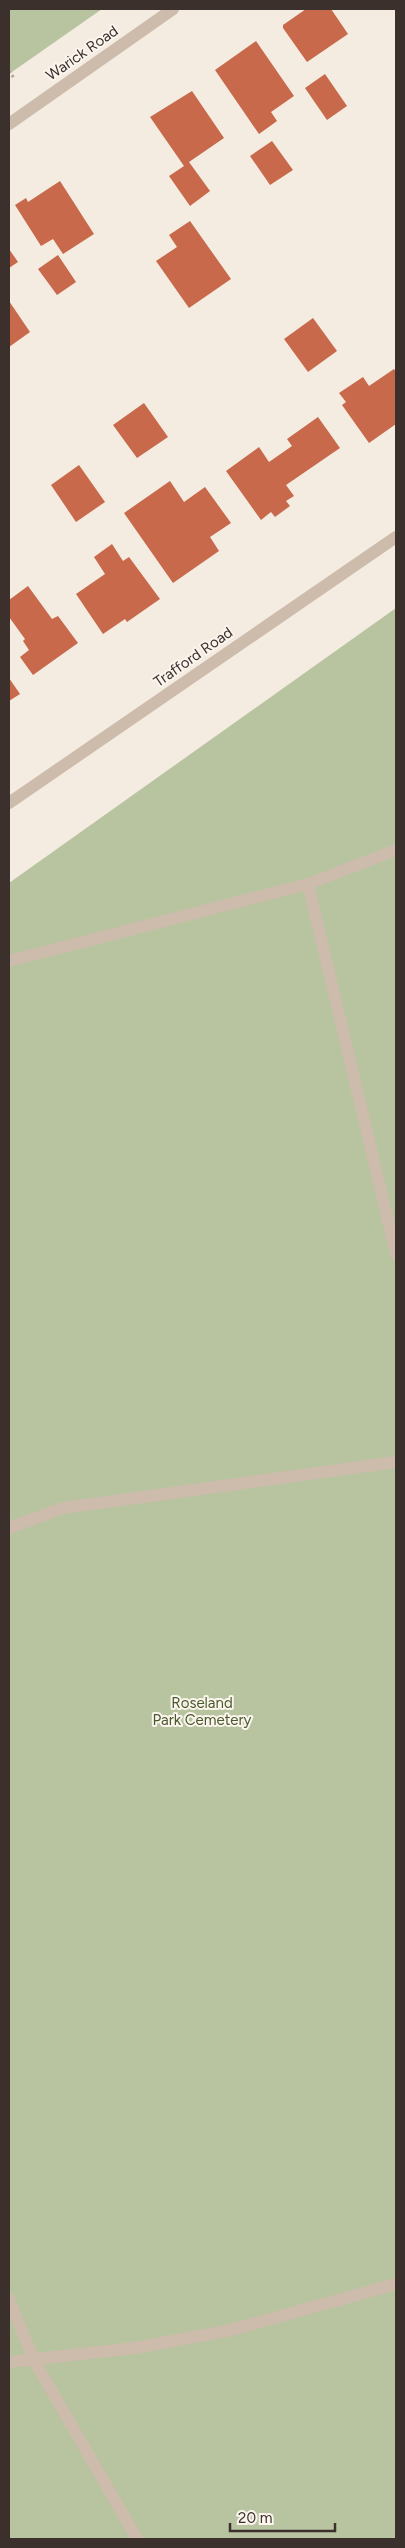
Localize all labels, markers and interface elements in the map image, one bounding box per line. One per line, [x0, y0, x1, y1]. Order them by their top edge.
street label: Warick Road [43, 22, 121, 84]
street label: Trafford Road [150, 623, 236, 691]
park label: Roseland Park Cemetery [153, 1694, 252, 1729]
scale bar [230, 2500, 335, 2532]
text: 20 m [238, 2509, 272, 2527]

